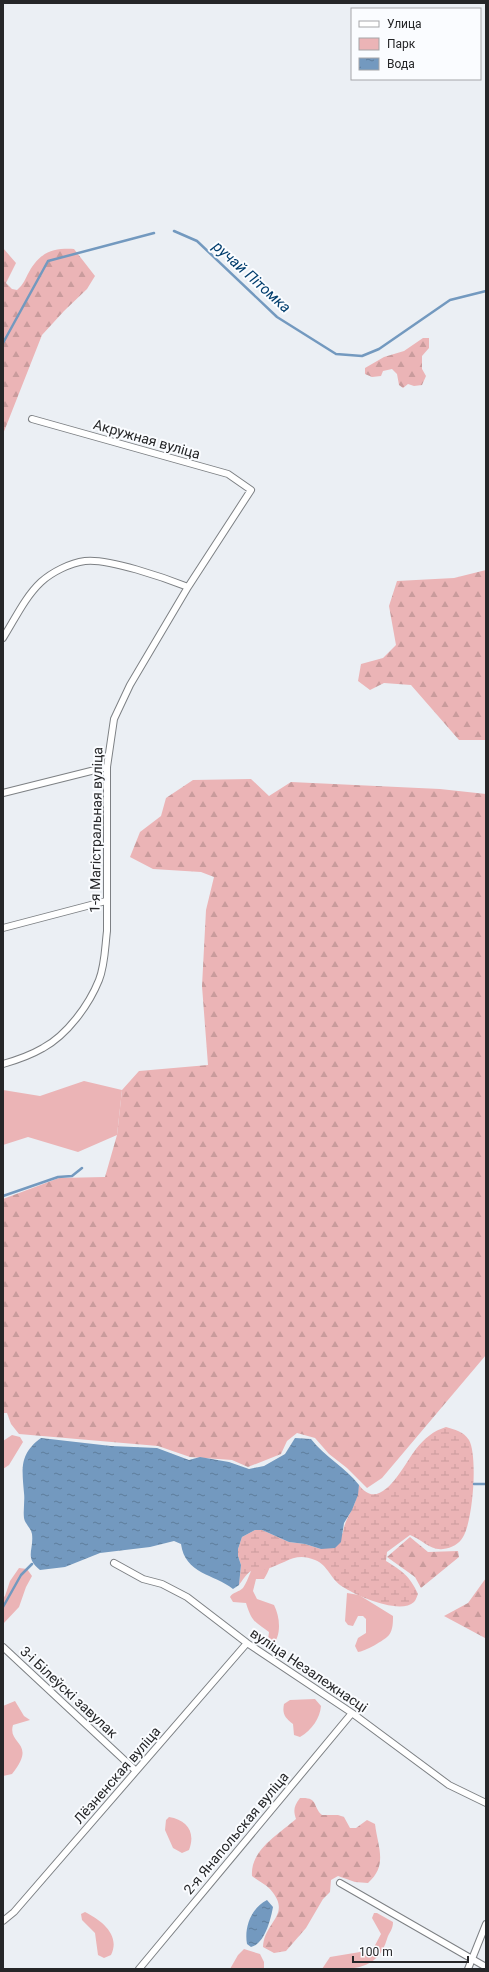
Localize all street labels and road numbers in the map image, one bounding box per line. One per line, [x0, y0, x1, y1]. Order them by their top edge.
street label: Акружная вуліца [92, 416, 202, 462]
street label: 1-я Магістральная вуліца [87, 747, 105, 913]
street label: вуліца Незалежнасці [247, 1625, 371, 1715]
street label: 3-і Білеўскі завулак [17, 1643, 121, 1741]
street label: Лёзненская вуліца [70, 1723, 164, 1827]
street label: 2-я Янапольская вуліца [180, 1769, 292, 1897]

